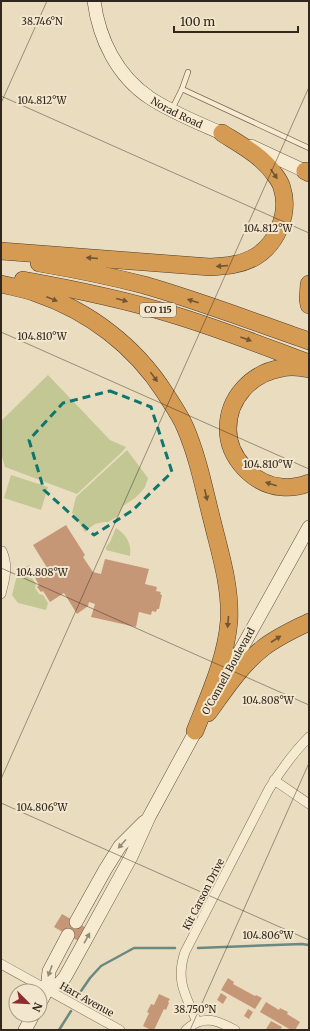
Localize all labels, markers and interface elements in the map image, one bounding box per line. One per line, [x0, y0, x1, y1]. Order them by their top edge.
scale bar [174, 8, 298, 34]
text: 100 m [180, 14, 215, 29]
text: 38.746°N [21, 15, 63, 28]
text: 104.812°W [17, 94, 68, 107]
street label: Norad Road [148, 94, 205, 131]
one-way arrow [270, 169, 278, 180]
text: 104.812°W [243, 222, 294, 235]
one-way arrow [86, 254, 98, 261]
one-way arrow [216, 263, 228, 270]
one-way arrow [46, 297, 58, 303]
one-way arrow [187, 297, 199, 303]
one-way arrow [115, 298, 128, 304]
road number: CO 115 [140, 303, 176, 317]
text: 104.810°W [17, 330, 68, 343]
one-way arrow [240, 337, 252, 343]
one-way arrow [150, 371, 158, 382]
text: 104.810°W [243, 458, 294, 471]
one-way arrow [265, 481, 277, 487]
one-way arrow [203, 488, 209, 501]
text: 104.808°W [16, 566, 69, 579]
one-way arrow [225, 616, 232, 628]
street label: O'Connell Boulevard [199, 625, 258, 717]
one-way arrow [271, 635, 281, 643]
text: 104.808°W [242, 694, 295, 707]
text: 104.806°W [16, 801, 69, 814]
one-way arrow [117, 839, 127, 849]
street label: Kit Carson Drive [180, 856, 227, 932]
text: 104.806°W [242, 929, 295, 942]
one-way arrow [84, 932, 90, 944]
one-way arrow [47, 965, 53, 977]
street label: Harr Avenue [57, 979, 116, 1020]
north arrow [8, 983, 48, 1023]
text: N [29, 1000, 45, 1014]
text: 38.750°N [174, 1003, 217, 1016]

